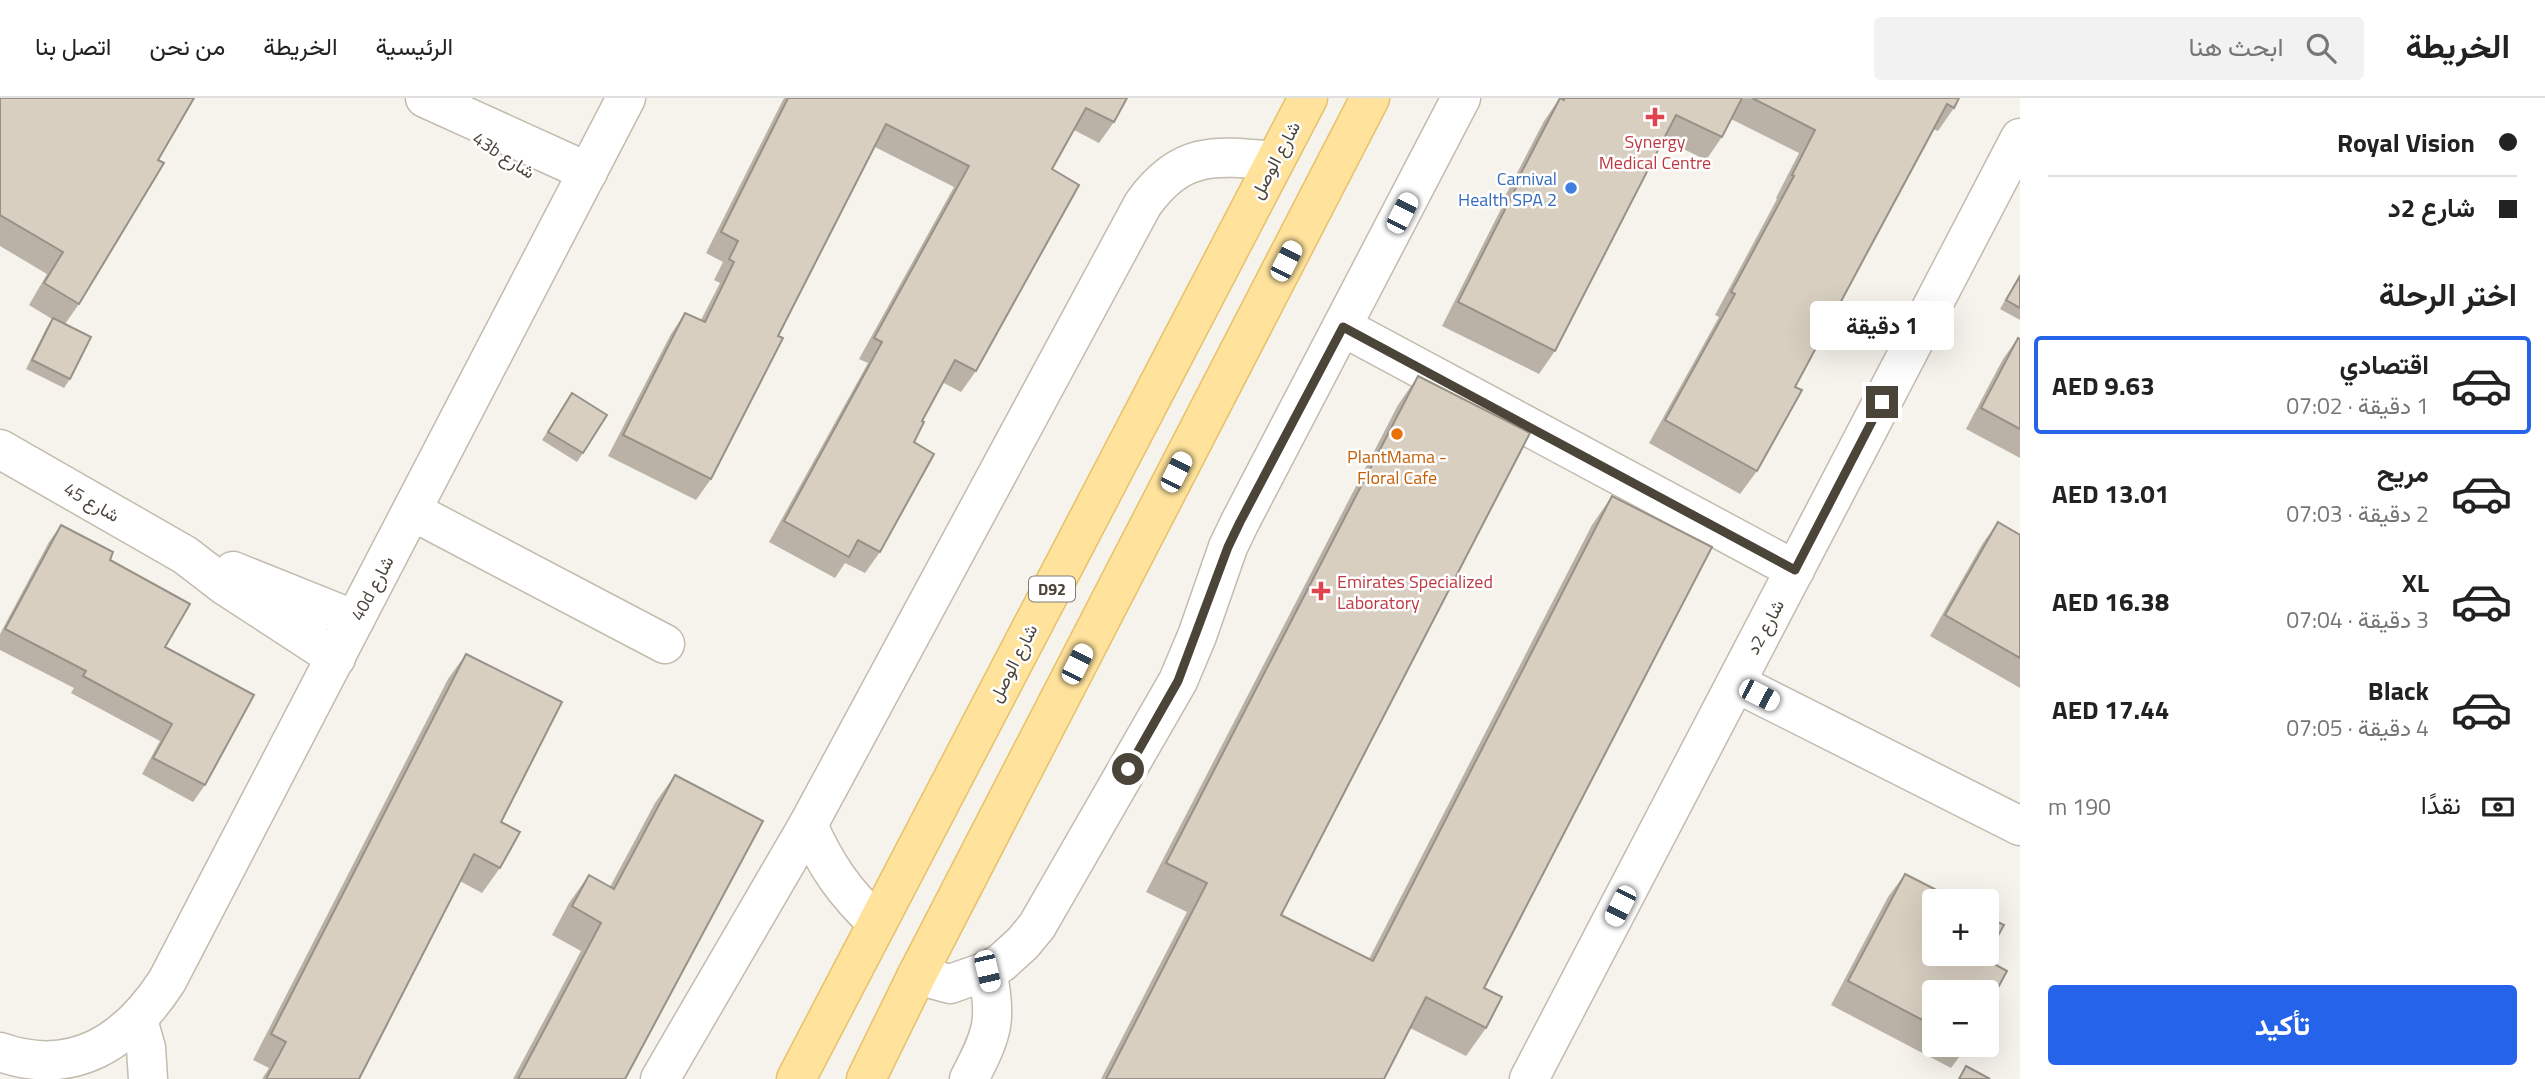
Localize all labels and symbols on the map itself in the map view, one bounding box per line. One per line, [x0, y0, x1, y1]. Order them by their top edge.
marker: Synergy Medical Centre [1645, 107, 1665, 127]
street label: شارع الوصل [1243, 116, 1307, 204]
street label: 43b شارع [467, 125, 541, 185]
place label: Synergy Medical Centre [1599, 128, 1711, 176]
place label: Carnival Health SPA 2 [1458, 165, 1557, 213]
marker: Carnival Health SPA 2 [1563, 180, 1579, 196]
car [1384, 190, 1421, 236]
car [1268, 238, 1305, 284]
callout: 1 دقيقة [1810, 300, 1954, 350]
route end [1866, 386, 1898, 418]
marker: PlantMama - Floral Cafe [1389, 426, 1405, 442]
place label: PlantMama - Floral Cafe [1347, 443, 1447, 491]
car [1158, 449, 1195, 495]
street label: شارع 45 [59, 475, 125, 529]
street label: 40d شارع [344, 551, 400, 625]
place label: Emirates Specialized Laboratory [1337, 568, 1493, 616]
road number: D92 [1029, 576, 1075, 602]
marker: Emirates Specialized Laboratory [1311, 581, 1331, 601]
street label: شارع 2د [1739, 595, 1791, 659]
street label: شارع الوصل [982, 619, 1044, 707]
car [1059, 641, 1096, 687]
car [1736, 676, 1783, 714]
route start [1112, 753, 1144, 785]
car [1602, 883, 1639, 929]
car [973, 948, 1002, 994]

